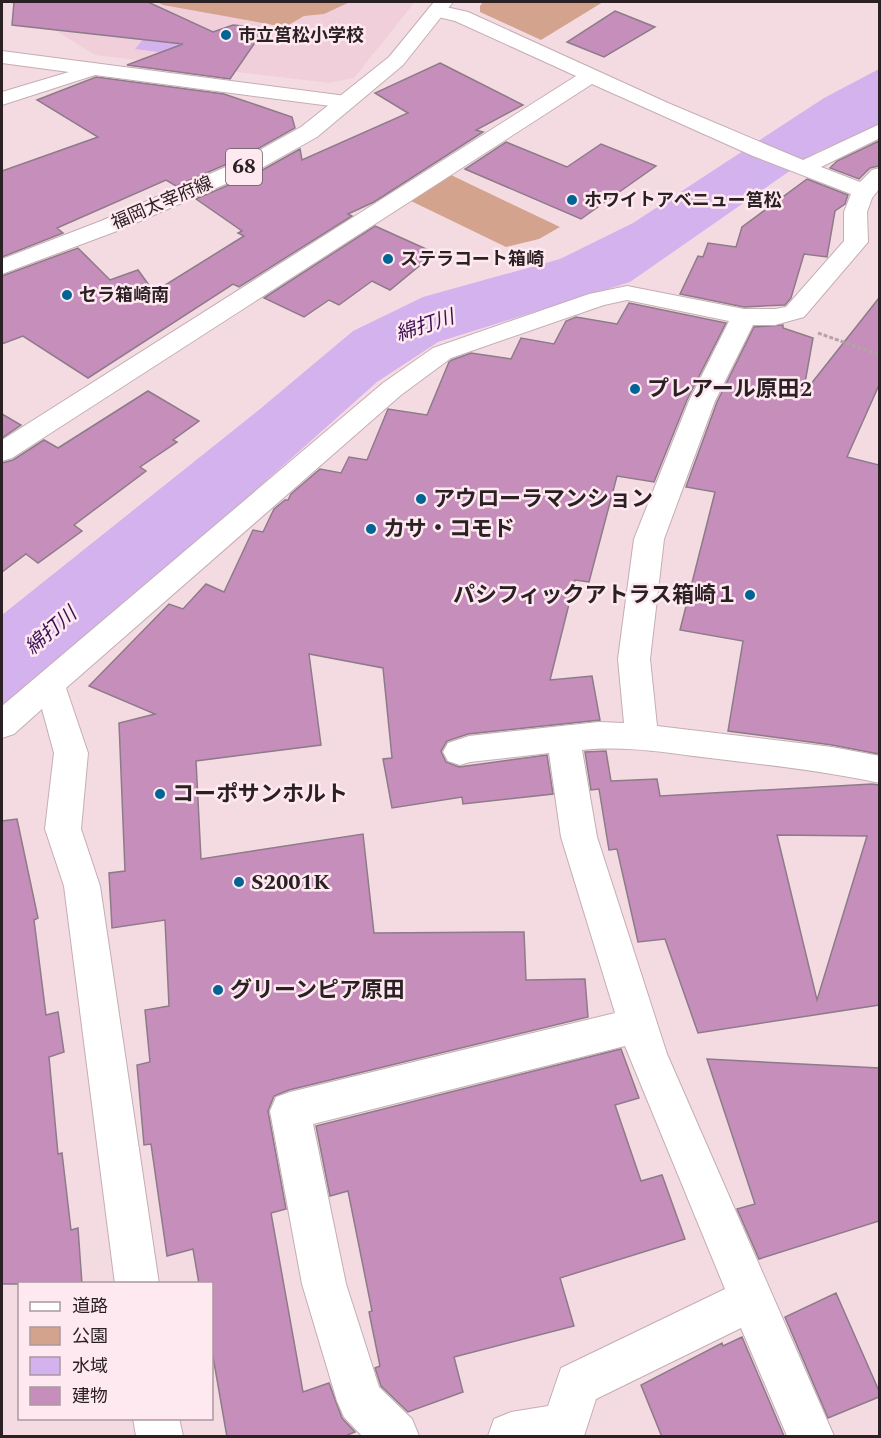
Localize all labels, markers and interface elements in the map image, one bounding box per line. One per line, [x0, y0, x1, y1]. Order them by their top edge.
place label: 市立筥松小学校 [238, 22, 364, 49]
marker: 市立筥松小学校 [219, 28, 233, 42]
road number: 68 [226, 149, 262, 185]
street label: 福岡太宰府線 [107, 169, 217, 237]
place label: ホワイトアベニュー筥松 [584, 187, 782, 214]
marker: ホワイトアベニュー筥松 [565, 193, 579, 207]
place label: ステラコート箱崎 [400, 246, 544, 273]
marker: ステラコート箱崎 [381, 252, 395, 266]
place label: セラ箱崎南 [79, 282, 169, 309]
marker: セラ箱崎南 [60, 288, 74, 302]
water label: 綿打川 [392, 302, 460, 350]
place label: プレアール原田2 [647, 373, 812, 406]
marker: プレアール原田2 [628, 382, 642, 396]
place label: アウローラマンション [433, 483, 653, 516]
marker: アウローラマンション [414, 492, 428, 506]
place label: カサ・コモド [383, 513, 515, 546]
marker: カサ・コモド [364, 522, 378, 536]
place label: パシフィックアトラス箱崎１ [453, 579, 738, 612]
marker: パシフィックアトラス箱崎１ [743, 588, 757, 602]
water label: 綿打川 [19, 599, 85, 662]
place label: コーポサンホルト [172, 778, 348, 811]
marker: コーポサンホルト [153, 787, 167, 801]
place label: S2001K [251, 866, 330, 899]
marker: S2001K [232, 875, 246, 889]
place label: グリーンピア原田 [230, 974, 405, 1007]
marker: グリーンピア原田 [211, 983, 225, 997]
legend [18, 1282, 213, 1420]
text: 道路 [72, 1293, 108, 1320]
text: 公園 [72, 1323, 108, 1350]
text: 水域 [72, 1353, 108, 1380]
text: 建物 [72, 1383, 108, 1410]

